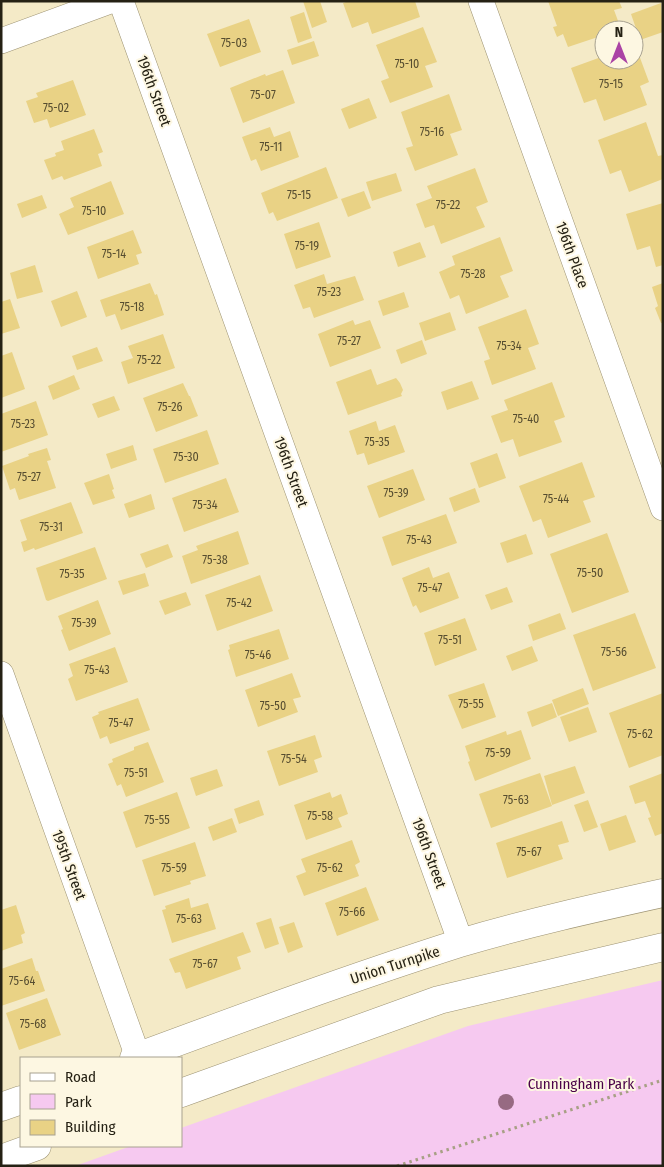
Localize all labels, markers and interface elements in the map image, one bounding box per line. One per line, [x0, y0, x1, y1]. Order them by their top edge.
north arrow [594, 20, 644, 70]
text: N [615, 24, 623, 41]
house number: 75-03 [221, 36, 247, 50]
street label: 196th Street [133, 53, 175, 129]
house number: 75-10 [395, 57, 419, 71]
house number: 75-15 [599, 77, 623, 91]
house number: 75-07 [250, 88, 276, 102]
house number: 75-02 [43, 101, 69, 115]
house number: 75-16 [420, 125, 444, 139]
house number: 75-11 [260, 140, 282, 154]
house number: 75-15 [287, 188, 311, 202]
house number: 75-22 [436, 198, 460, 212]
house number: 75-10 [82, 204, 106, 218]
street label: 196th Place [552, 219, 592, 291]
house number: 75-19 [295, 239, 319, 253]
house number: 75-14 [102, 247, 126, 261]
house number: 75-28 [460, 267, 486, 281]
house number: 75-23 [317, 285, 341, 299]
house number: 75-18 [120, 300, 144, 314]
house number: 75-27 [337, 334, 361, 348]
house number: 75-34 [496, 339, 522, 353]
house number: 75-22 [137, 353, 161, 367]
house number: 75-26 [157, 400, 183, 414]
house number: 75-40 [513, 412, 539, 426]
house number: 75-23 [11, 417, 35, 431]
street label: 196th Street [270, 434, 312, 510]
house number: 75-35 [365, 435, 390, 449]
house number: 75-30 [173, 450, 199, 464]
house number: 75-27 [17, 470, 41, 484]
house number: 75-39 [383, 486, 409, 500]
house number: 75-44 [543, 492, 569, 506]
house number: 75-34 [192, 498, 218, 512]
house number: 75-31 [39, 520, 63, 534]
house number: 75-43 [406, 533, 432, 547]
house number: 75-38 [202, 553, 228, 567]
house number: 75-50 [577, 566, 603, 580]
house number: 75-35 [60, 567, 85, 581]
house number: 75-47 [418, 581, 443, 595]
house number: 75-42 [226, 596, 252, 610]
house number: 75-39 [71, 616, 97, 630]
house number: 75-51 [438, 633, 462, 647]
house number: 75-56 [601, 645, 627, 659]
house number: 75-46 [245, 648, 271, 662]
house number: 75-43 [84, 663, 110, 677]
house number: 75-55 [458, 697, 484, 711]
house number: 75-50 [260, 699, 286, 713]
house number: 75-47 [109, 716, 134, 730]
house number: 75-62 [627, 727, 653, 741]
house number: 75-59 [485, 746, 511, 760]
house number: 75-54 [281, 752, 307, 766]
house number: 75-51 [124, 766, 148, 780]
house number: 75-63 [503, 793, 529, 807]
house number: 75-58 [307, 809, 333, 823]
house number: 75-55 [144, 813, 170, 827]
street label: 196th Street [408, 815, 450, 891]
street label: 195th Street [48, 828, 90, 903]
house number: 75-67 [516, 845, 542, 859]
house number: 75-59 [161, 861, 187, 875]
house number: 75-62 [317, 861, 343, 875]
house number: 75-66 [339, 905, 365, 919]
house number: 75-63 [176, 912, 202, 926]
street label: Union Turnpike [348, 942, 442, 988]
house number: 75-67 [192, 957, 218, 971]
house number: 75-64 [9, 974, 35, 988]
house number: 75-68 [20, 1017, 46, 1031]
legend [20, 1057, 182, 1147]
text: Road [65, 1068, 96, 1086]
park label: Cunningham Park [528, 1075, 634, 1093]
text: Park [65, 1093, 92, 1111]
text: Building [65, 1118, 116, 1136]

